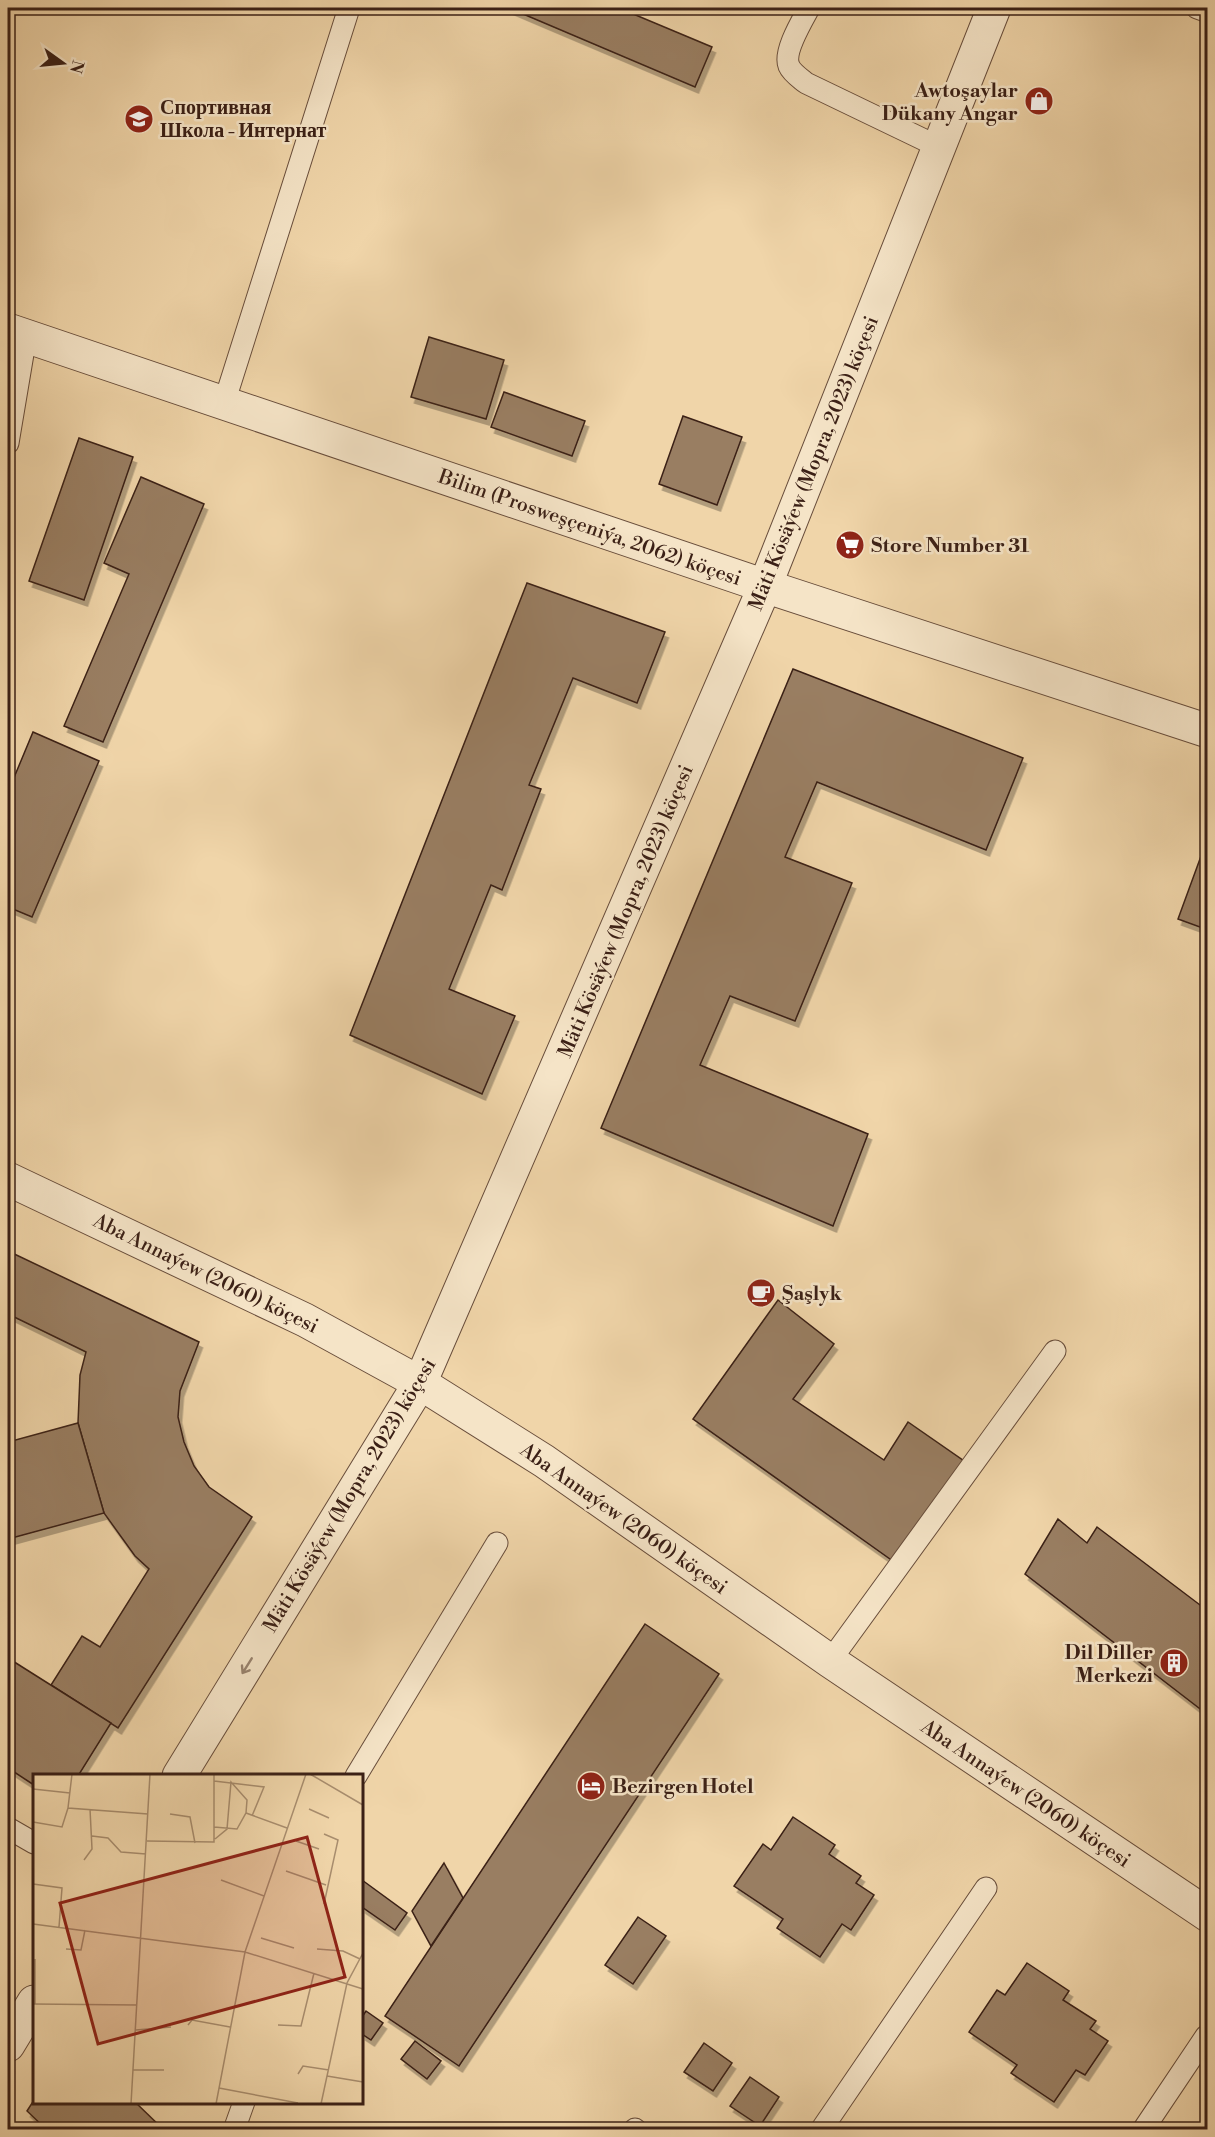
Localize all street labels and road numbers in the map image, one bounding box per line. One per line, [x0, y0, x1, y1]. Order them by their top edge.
street label: Mäti Kösäýew (Mopra, 2023) köçesi [744, 312, 885, 615]
street label: Bilim (Prosweşçeniýa, 2062) köçesi [434, 464, 745, 592]
street label: Mäti Kösäýew (Mopra, 2023) köçesi [553, 761, 700, 1062]
street label: Aba Annaýew (2060) köçesi [88, 1208, 322, 1340]
street label: Mäti Kösäýew (Mopra, 2023) köçesi [258, 1354, 442, 1637]
street label: Aba Annaýew (2060) köçesi [514, 1437, 732, 1601]
street label: Aba Annaýew (2060) köçesi [915, 1714, 1135, 1874]

